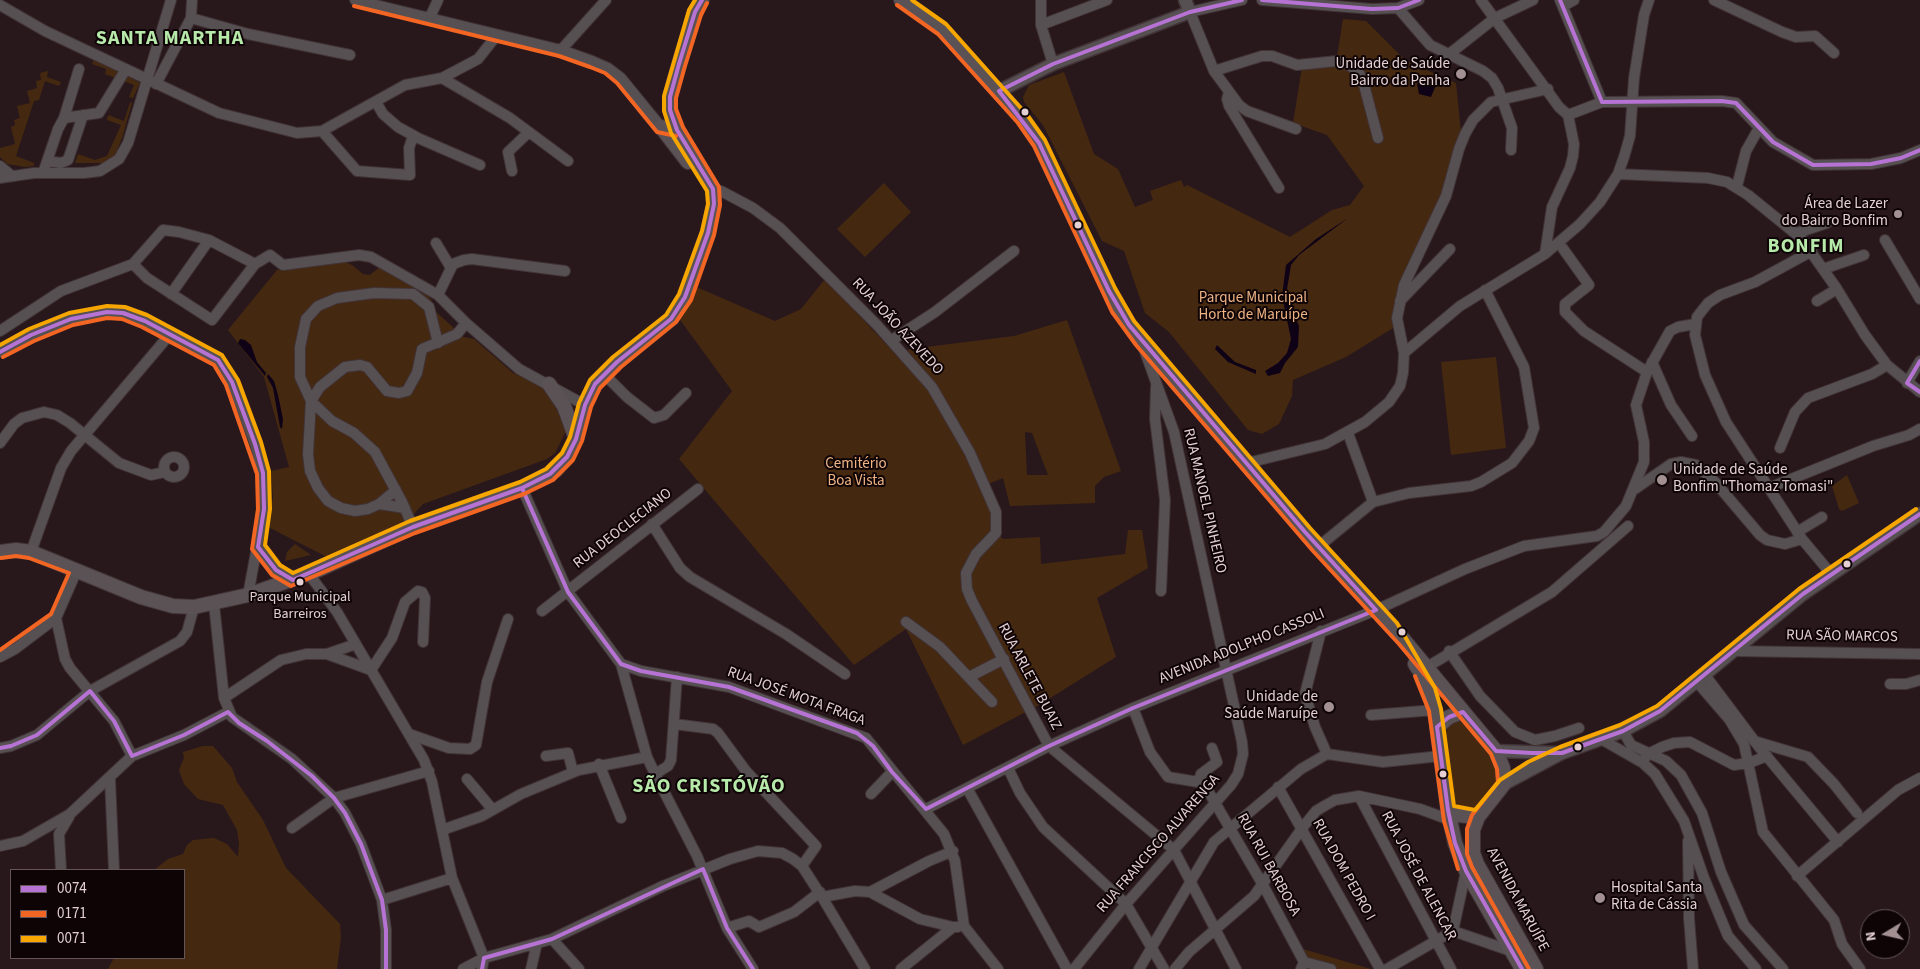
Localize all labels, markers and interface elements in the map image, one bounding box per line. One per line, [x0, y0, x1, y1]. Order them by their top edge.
district label: SANTA MARTHA [94, 28, 246, 52]
place label: Unidade de Saúde Bairro da Penha [1336, 56, 1450, 91]
marker: Unidade de Saúde Bairro da Penha [1454, 67, 1468, 81]
unlabelled marker [1020, 107, 1030, 117]
place label: Área de Lazer do Bairro Bonfim [1781, 196, 1888, 231]
marker: Área de Lazer do Bairro Bonfim [1892, 208, 1904, 220]
unlabelled marker [1073, 220, 1083, 230]
district label: BONFIM [1767, 236, 1845, 260]
street label: RUA JOÃO AZEVEDO [847, 275, 947, 379]
park label: Parque Municipal Horto de Maruípe [1198, 290, 1308, 325]
street label: RUA MANOEL PINHEIRO [1179, 427, 1229, 575]
park label: Cemitério Boa Vista [825, 456, 887, 491]
place label: Unidade de Saúde Bonfim "Thomaz Tomasi" [1673, 462, 1833, 497]
marker: Unidade de Saúde Bonfim "Thomaz Tomasi" [1655, 473, 1669, 487]
street label: RUA DEOCLECIANO [570, 485, 676, 573]
unlabelled marker [1842, 559, 1852, 569]
marker: Parque Municipal Barreiros [295, 577, 305, 587]
place label: Parque Municipal Barreiros [249, 590, 351, 622]
street label: AVENIDA ADOLPHO CASSOLI [1157, 606, 1327, 688]
street label: RUA ARLETE BUAIZ [993, 621, 1065, 733]
unlabelled marker [1397, 627, 1407, 637]
street label: RUA SÃO MARCOS [1786, 627, 1898, 647]
street label: RUA JOSÉ MOTA FRAGA [725, 664, 867, 730]
place label: Unidade de Saúde Maruípe [1224, 689, 1318, 724]
marker: Unidade de Saúde Maruípe [1322, 700, 1336, 714]
unlabelled marker [1573, 742, 1583, 752]
unlabelled marker [1438, 769, 1448, 779]
street label: RUA FRANCISCO ALVARENGA [1094, 771, 1224, 917]
district label: SÃO CRISTÓVÃO [631, 776, 787, 800]
street label: RUA JOSÉ DE ALENCAR [1376, 808, 1460, 944]
street label: RUA RUI BARBOSA [1232, 810, 1304, 920]
street label: RUA DOM PEDRO I [1308, 816, 1378, 924]
street label: AVENIDA MARUÍPE [1482, 845, 1552, 955]
legend [10, 869, 185, 959]
text: 0074 [57, 878, 87, 899]
place label: Hospital Santa Rita de Cássia [1611, 880, 1702, 915]
marker: Hospital Santa Rita de Cássia [1593, 891, 1607, 905]
text: 0171 [57, 903, 87, 924]
north arrow [1860, 909, 1910, 959]
text: 0071 [57, 928, 87, 949]
text: N [1861, 930, 1882, 942]

